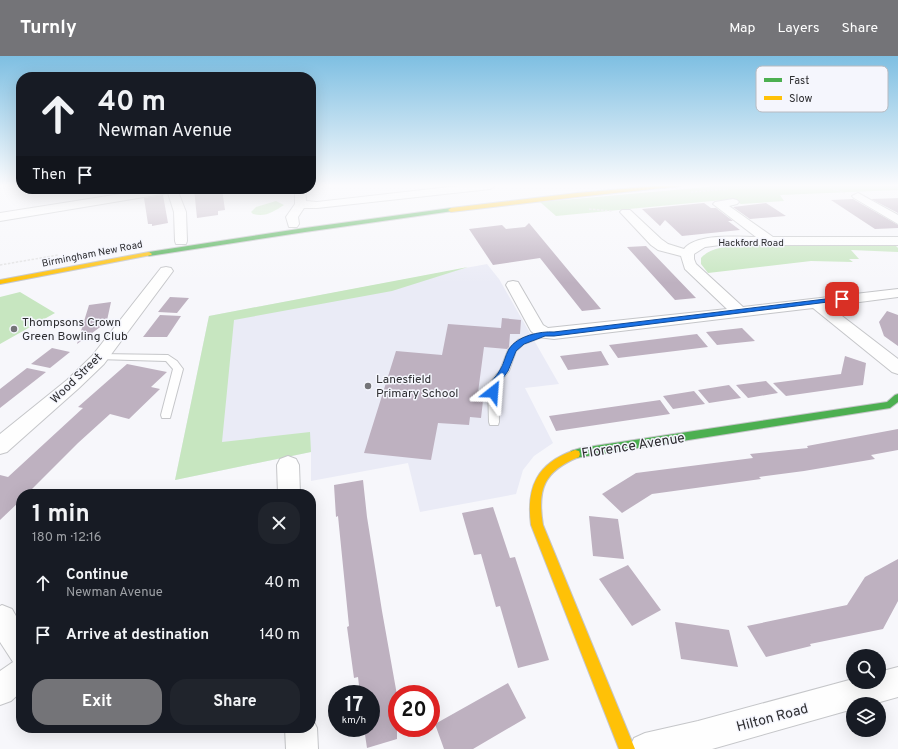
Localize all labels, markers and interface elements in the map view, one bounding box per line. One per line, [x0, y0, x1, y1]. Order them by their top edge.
text: Turnly [20, 16, 77, 40]
text: Map [729, 20, 755, 37]
text: Layers [777, 20, 819, 37]
text: Share [841, 20, 878, 37]
legend [756, 66, 888, 112]
text: Fast [789, 74, 809, 88]
text: 40 m [98, 85, 166, 121]
icon: ahead [32, 88, 84, 140]
text: Slow [789, 92, 812, 106]
text: Newman Avenue [98, 120, 232, 143]
icon: arrive [74, 164, 96, 186]
text: Then [32, 166, 66, 185]
street label: Hackford Road [718, 237, 784, 250]
street label: Birmingham New Road [41, 238, 144, 271]
pin [825, 282, 859, 316]
icon: arrive [831, 288, 853, 310]
place label: Thompsons Crown Green Bowling Club [22, 315, 128, 345]
marker: Thompsons Crown Green Bowling Club [9, 324, 19, 334]
street label: Wood Street [47, 350, 106, 407]
position arrow [472, 371, 514, 413]
place label: Lanesfield Primary School [376, 372, 459, 402]
marker: Lanesfield Primary School [363, 381, 373, 391]
street label: Florence Avenue [580, 430, 686, 463]
text: 1 min [32, 500, 90, 530]
button: close [258, 502, 300, 544]
text: 180 m · 12:16 [32, 530, 102, 546]
text: Continue [66, 566, 128, 585]
icon: ahead [32, 572, 54, 594]
text: 40 m [265, 574, 300, 593]
text: Newman Avenue [66, 585, 163, 601]
icon: arrive [32, 624, 54, 646]
text: Arrive at destination [66, 626, 209, 645]
text: 140 m [260, 626, 300, 645]
map controls [846, 649, 886, 737]
button: search [846, 649, 886, 689]
button: Exit [32, 679, 162, 725]
button: Share [170, 679, 300, 725]
speed limit sign: 20 [388, 685, 440, 737]
text: 17 [345, 693, 363, 719]
button: layers [846, 697, 886, 737]
street label: Hilton Road [735, 701, 810, 736]
text: km/h [342, 714, 366, 727]

